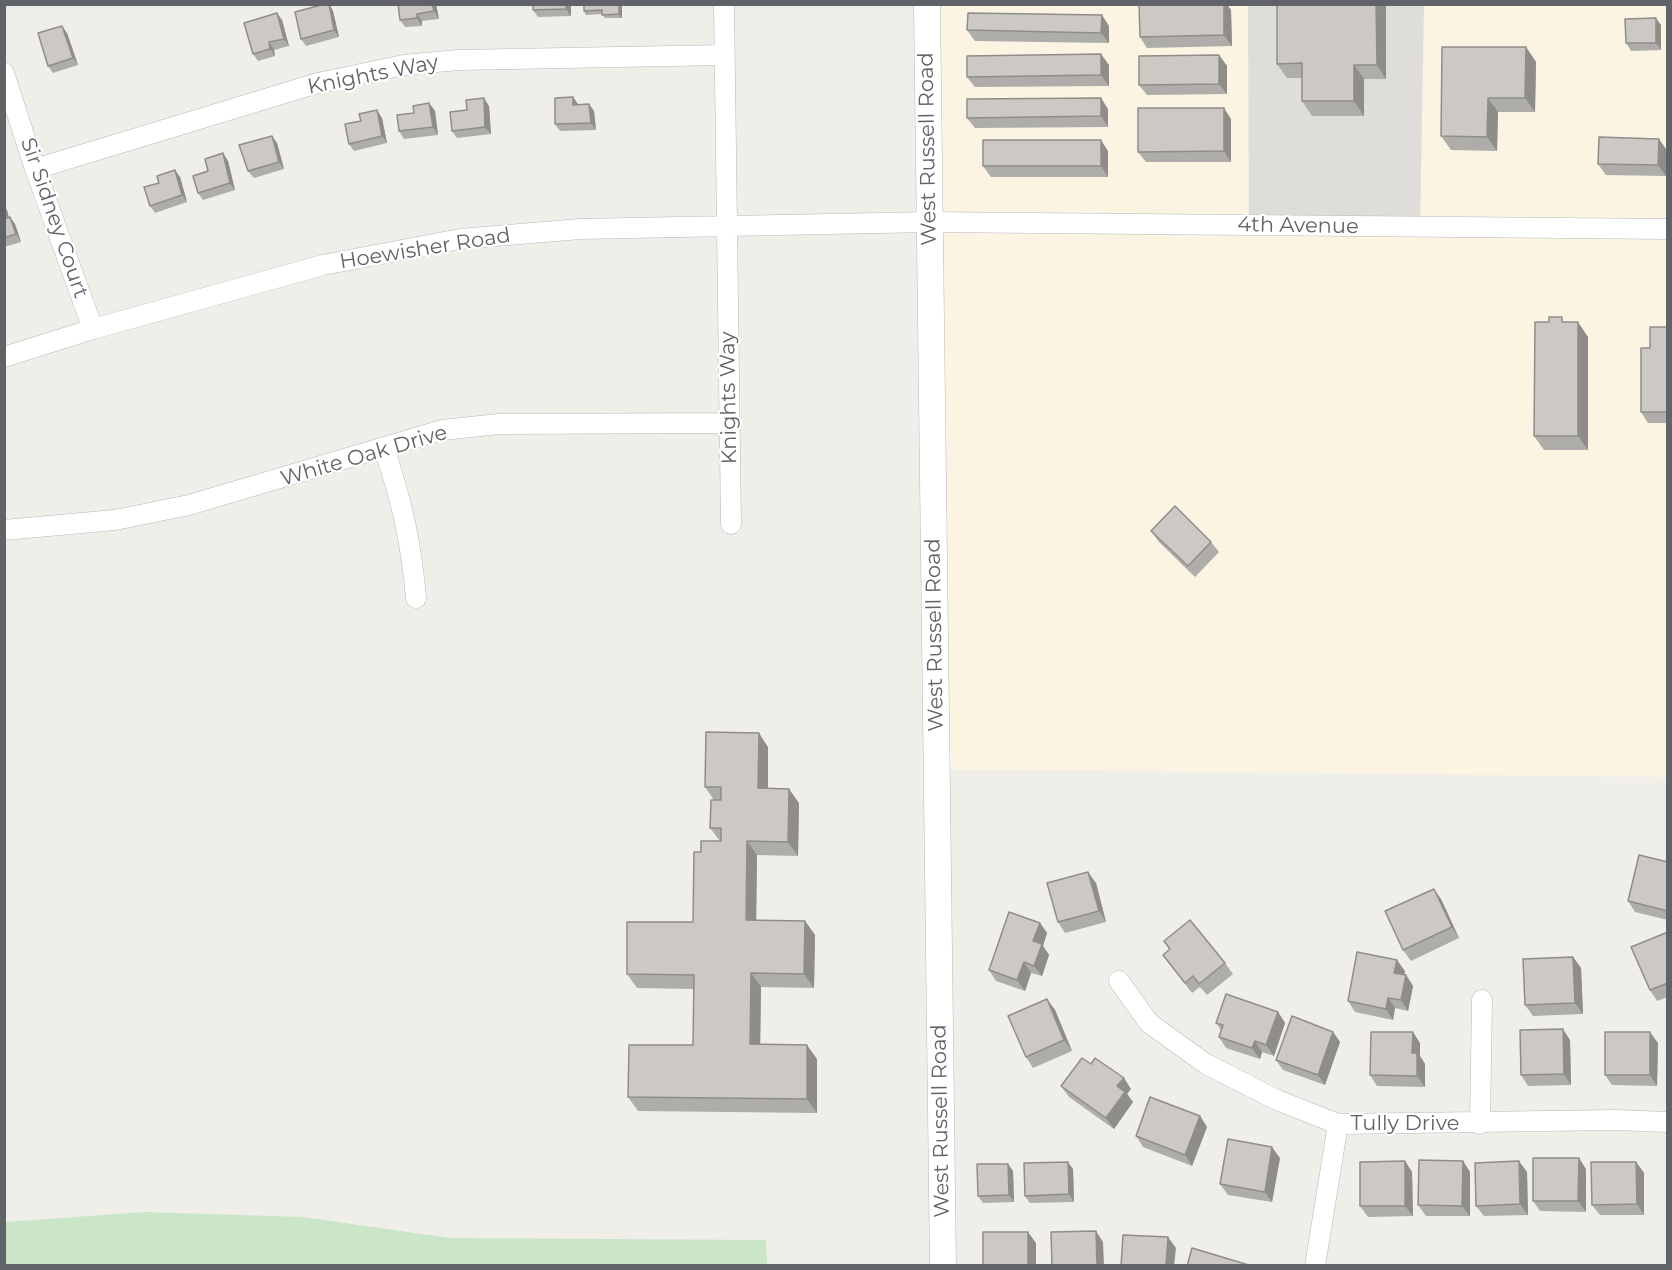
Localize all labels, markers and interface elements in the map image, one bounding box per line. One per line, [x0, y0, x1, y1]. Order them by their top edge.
street label: Knights Way [305, 50, 441, 100]
street label: West Russell Road [914, 52, 942, 246]
street label: Sir Sidney Court [15, 135, 93, 301]
street label: 4th Avenue [1237, 212, 1359, 240]
street label: Hoewisher Road [338, 223, 512, 275]
street label: Knights Way [715, 331, 743, 465]
street label: White Oak Drive [278, 420, 450, 492]
street label: West Russell Road [921, 538, 949, 732]
street label: West Russell Road [927, 1024, 955, 1218]
street label: Tully Drive [1351, 1111, 1459, 1137]

